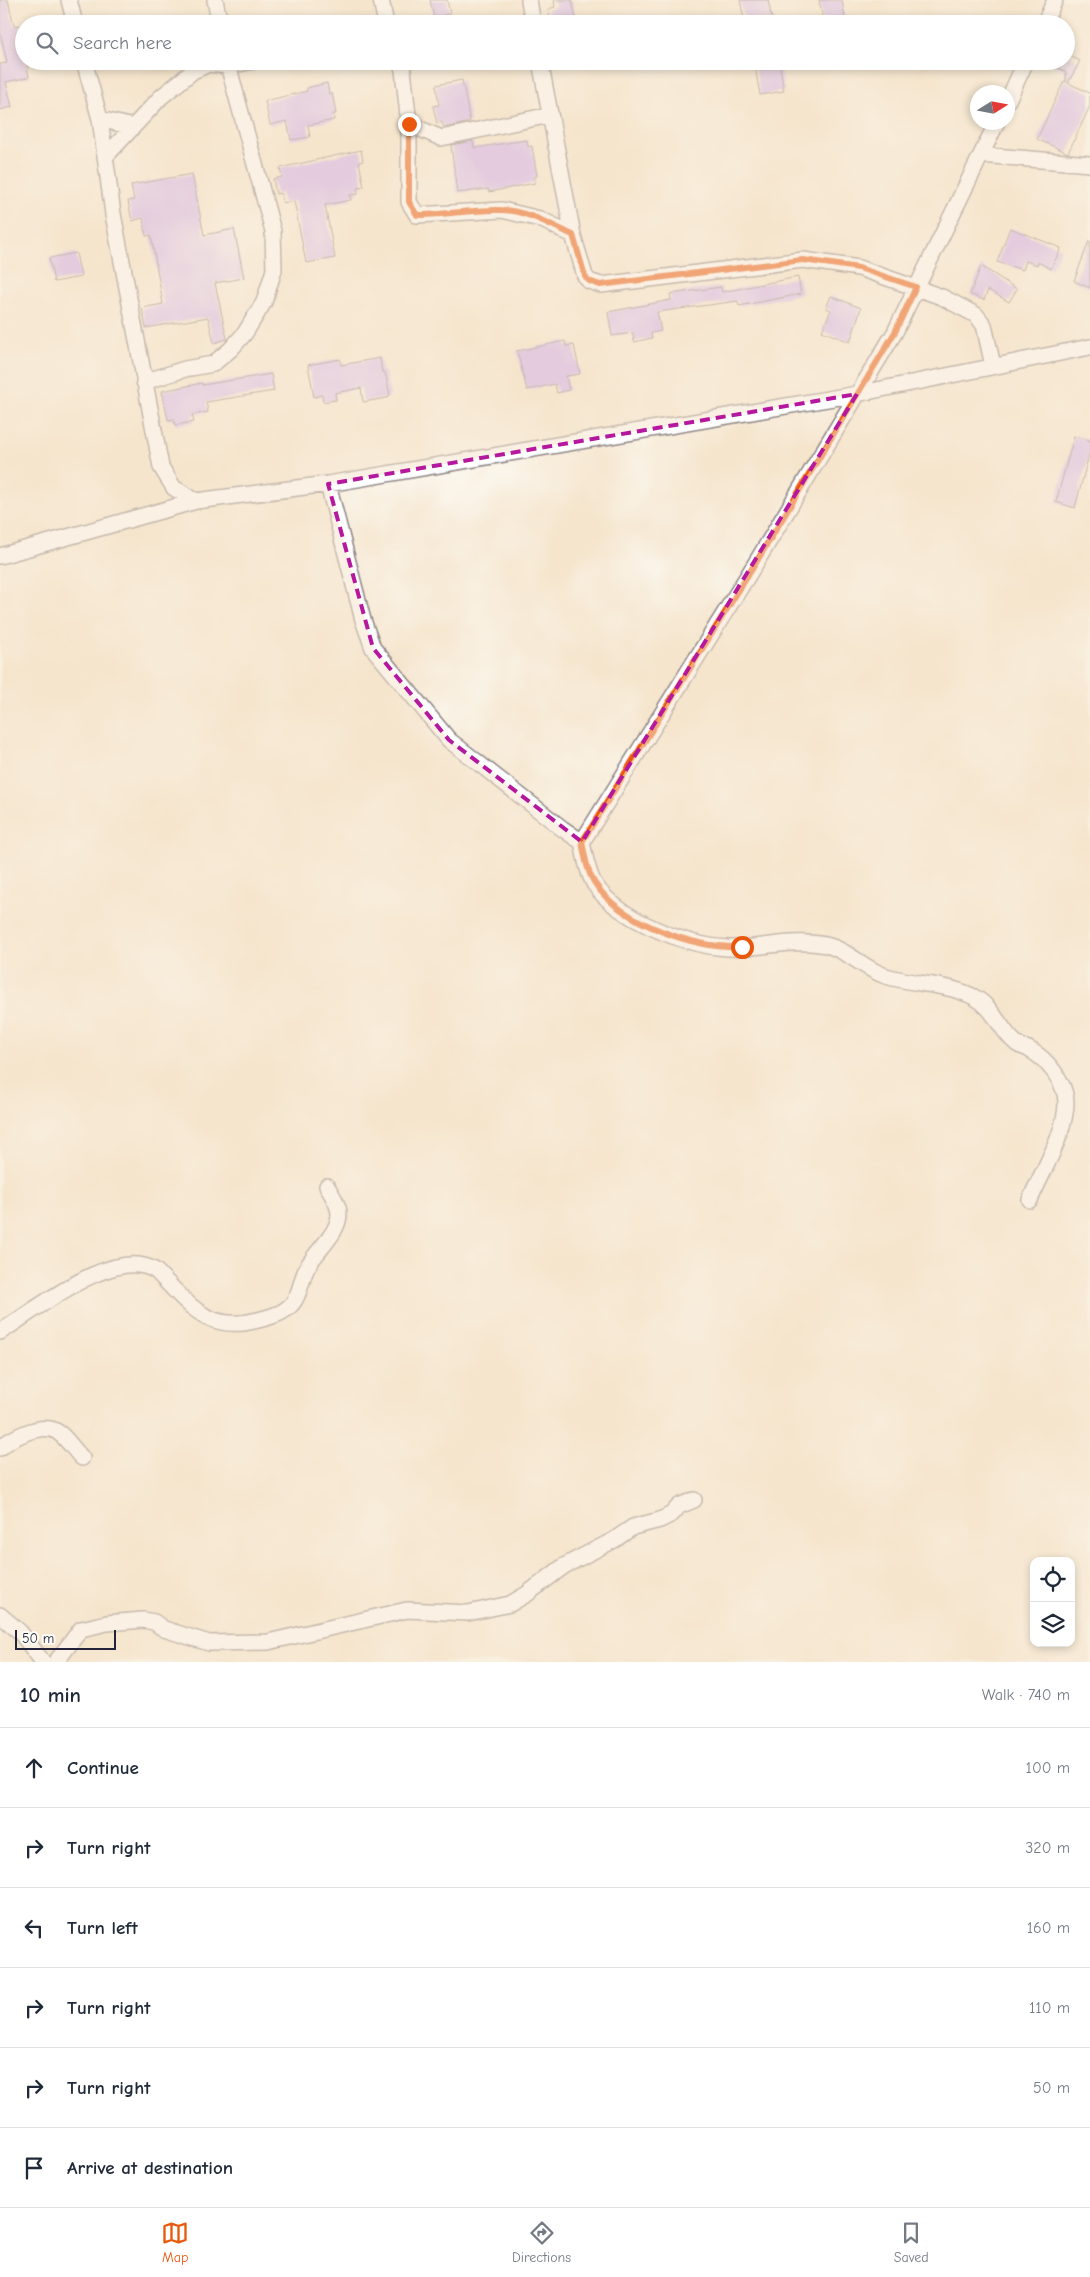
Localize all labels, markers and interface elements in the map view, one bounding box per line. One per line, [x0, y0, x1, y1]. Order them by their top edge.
search box [15, 15, 1075, 70]
icon: search [33, 29, 61, 57]
text: Search here [73, 32, 172, 54]
north arrow [970, 85, 1015, 130]
route end [398, 113, 421, 136]
route start [731, 936, 754, 959]
map controls [1030, 1557, 1075, 1647]
button: locate [1030, 1557, 1075, 1602]
button: layers [1030, 1602, 1075, 1647]
scale bar [15, 1627, 116, 1650]
text: 50 m [22, 1630, 54, 1647]
text: 10 min [20, 1683, 81, 1707]
text: Walk · 740 m [982, 1686, 1070, 1704]
icon: ahead [20, 1754, 48, 1782]
text: Continue [67, 1757, 139, 1779]
text: 100 m [1026, 1759, 1070, 1777]
icon: right [20, 1834, 48, 1862]
text: Turn right [67, 1837, 151, 1859]
text: 320 m [1025, 1839, 1070, 1857]
icon: left [20, 1914, 48, 1942]
text: Turn left [67, 1917, 138, 1939]
text: 160 m [1027, 1919, 1070, 1937]
icon: right [20, 1994, 48, 2022]
text: Turn right [67, 1997, 151, 2019]
text: 110 m [1029, 1999, 1070, 2017]
icon: right [20, 2074, 48, 2102]
text: Turn right [67, 2077, 151, 2099]
text: 50 m [1033, 2079, 1070, 2097]
icon: arrive [20, 2154, 48, 2182]
text: Arrive at destination [67, 2157, 233, 2179]
tab: Map [161, 2219, 189, 2266]
tab: Directions [512, 2219, 571, 2266]
tab: Saved [894, 2219, 929, 2266]

